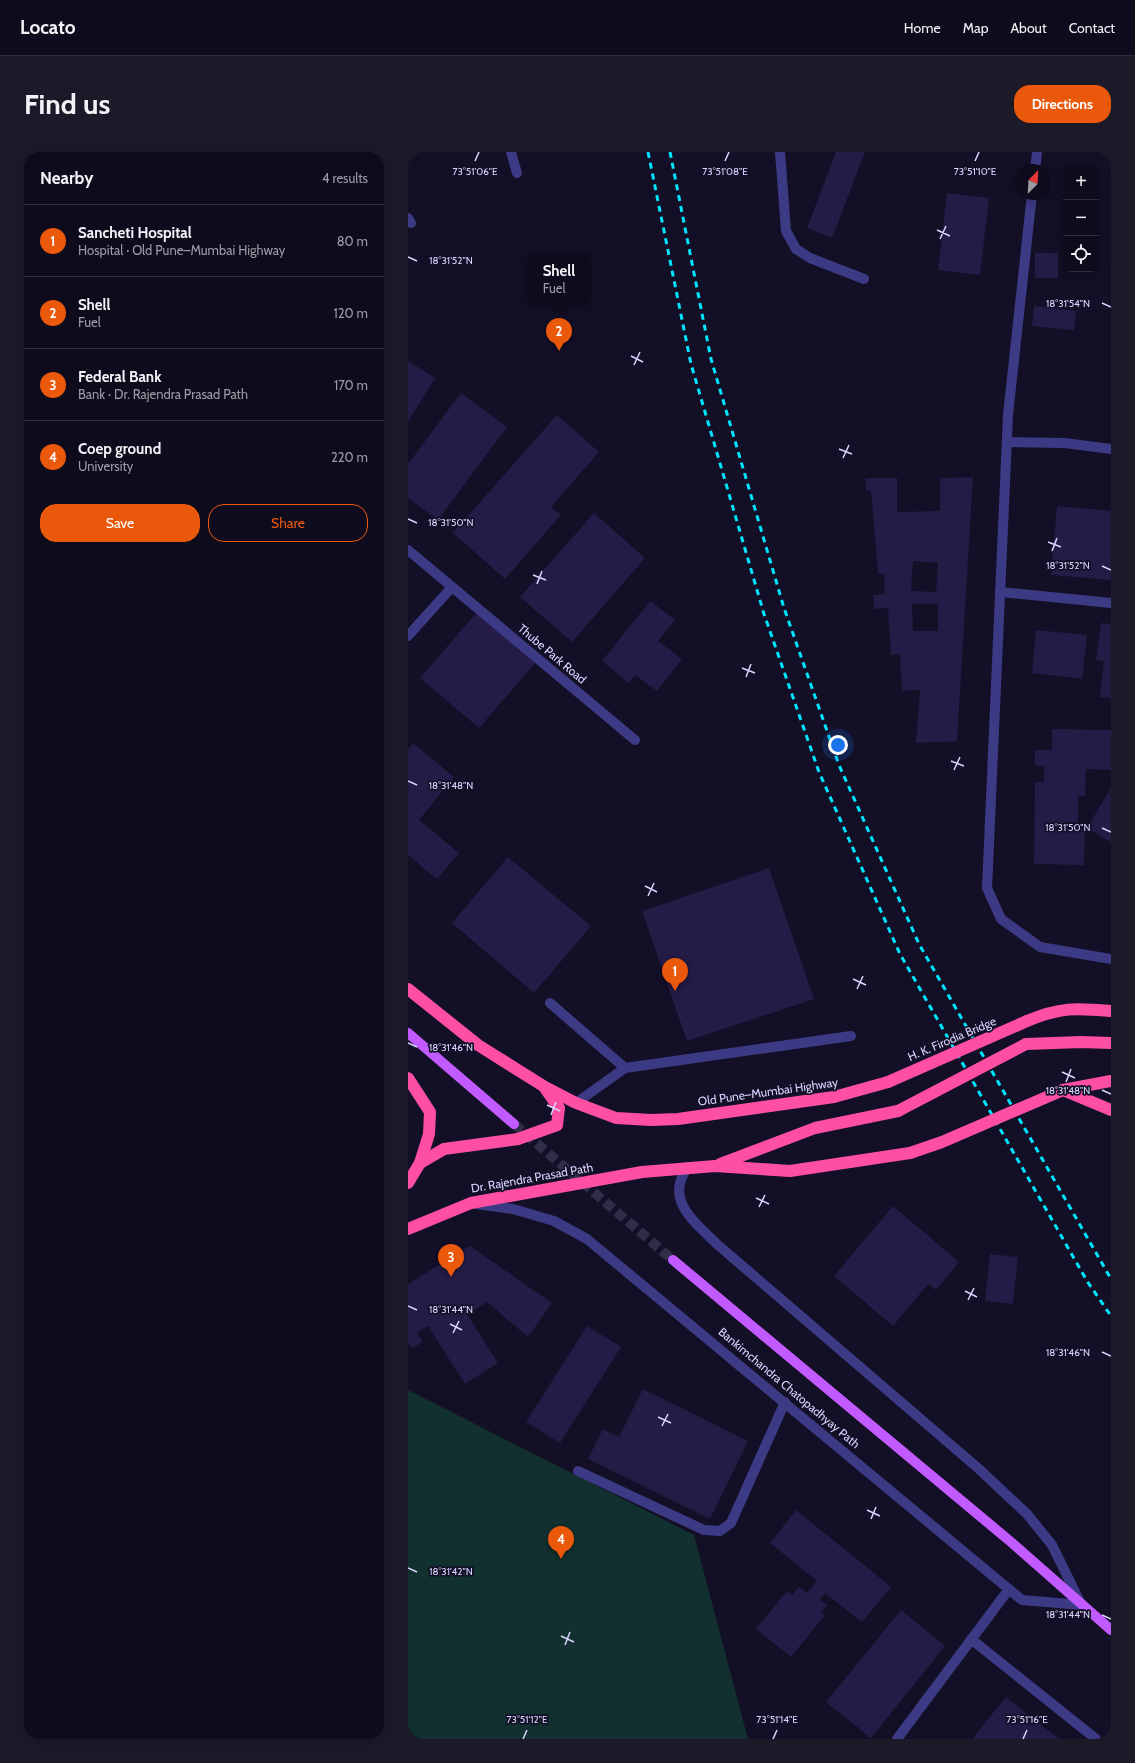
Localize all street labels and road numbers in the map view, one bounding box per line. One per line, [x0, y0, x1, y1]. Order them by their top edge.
street label: Thube Park Road [515, 621, 590, 687]
street label: H. K. Firodia Bridge [905, 1013, 998, 1064]
street label: Old Pune–Mumbai Highway [697, 1074, 839, 1109]
street label: Dr. Rajendra Prasad Path [470, 1159, 594, 1196]
street label: Bankimchandra Chatopadhyay Path [716, 1324, 863, 1451]

